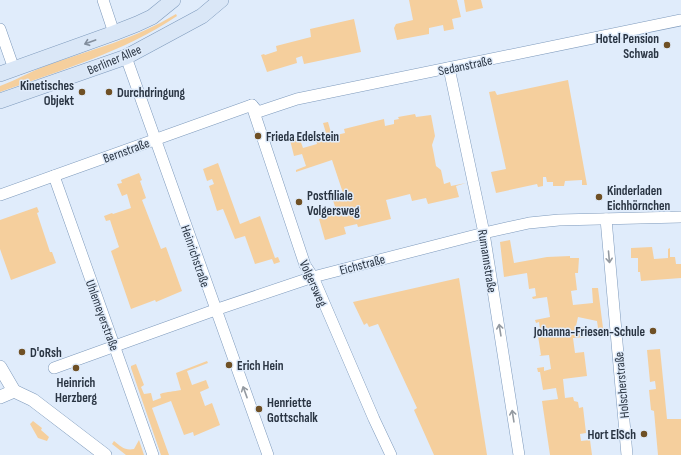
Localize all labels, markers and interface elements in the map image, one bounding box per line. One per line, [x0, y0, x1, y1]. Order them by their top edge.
place label: Hotel Pension Schwab [596, 31, 659, 62]
one-way arrow [84, 38, 96, 46]
marker: Hotel Pension Schwab [662, 40, 672, 50]
street label: Berliner Allee [85, 41, 144, 79]
street label: Sedanstraße [437, 52, 494, 79]
place label: Kinetisches Objekt [20, 78, 75, 109]
place label: Durchdringung [117, 85, 186, 101]
marker: Kinetisches Objekt [77, 87, 87, 97]
marker: Durchdringung [104, 87, 114, 97]
place label: Frieda Edelstein [266, 129, 339, 145]
marker: Frieda Edelstein [253, 131, 263, 141]
street label: Bernstraße [101, 135, 152, 167]
place label: Kinderladen Eichhörnchen [607, 183, 671, 214]
place label: Postfiliale Volgersweg [307, 188, 360, 219]
marker: Kinderladen Eichhörnchen [594, 192, 604, 202]
marker: Postfiliale Volgersweg [294, 197, 304, 207]
street label: Heinrichstraße [177, 223, 213, 289]
street label: Rumannstraße [474, 228, 500, 294]
one-way arrow [606, 250, 613, 263]
street label: Eichstraße [338, 251, 387, 279]
street label: Volgersweg [296, 258, 330, 309]
street label: Uhlemeyerstraße [82, 278, 122, 353]
one-way arrow [496, 324, 504, 337]
place label: Johanna-Friesen-Schule [533, 324, 645, 340]
marker: Johanna-Friesen-Schule [648, 326, 658, 336]
place label: D'oRsh [30, 345, 62, 361]
marker: D'oRsh [17, 347, 27, 357]
street label: Holscherstraße [611, 351, 633, 419]
place label: Erich Hein [237, 358, 284, 374]
marker: Erich Hein [224, 360, 234, 370]
marker: Heinrich Herzberg [71, 363, 81, 373]
place label: Heinrich Herzberg [55, 375, 98, 406]
one-way arrow [240, 386, 248, 398]
place label: Henriette Gottschalk [267, 395, 318, 426]
marker: Henriette Gottschalk [254, 404, 264, 414]
one-way arrow [509, 410, 517, 423]
place label: Hort ElSch [587, 427, 636, 443]
marker: Hort ElSch [639, 429, 649, 439]

